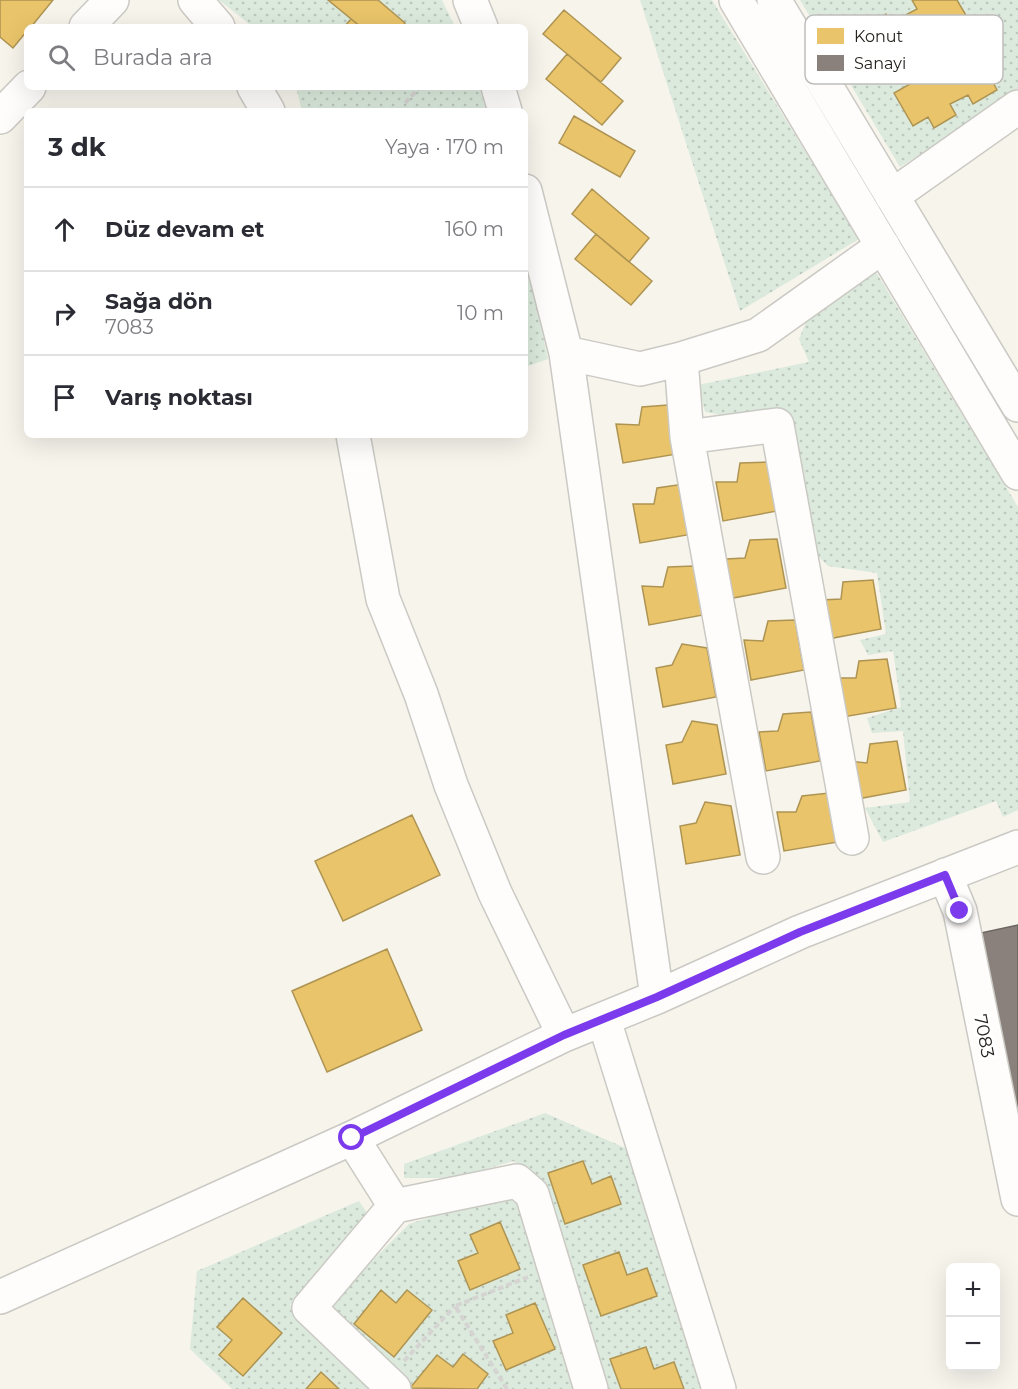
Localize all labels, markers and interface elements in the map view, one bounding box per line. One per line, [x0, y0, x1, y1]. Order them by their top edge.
legend [805, 15, 1003, 84]
search box [24, 24, 528, 90]
text: Konut [854, 27, 904, 46]
icon: search [45, 41, 78, 74]
text: Burada ara [93, 44, 213, 71]
text: Sanayi [854, 54, 906, 73]
text: 3 dk [48, 131, 106, 163]
text: Yaya · 170 m [385, 135, 504, 159]
icon: ahead [48, 213, 81, 246]
text: Düz devam et [105, 216, 264, 243]
text: 160 m [445, 217, 504, 241]
text: Sağa dön [105, 288, 213, 315]
icon: right [48, 297, 81, 330]
text: 10 m [457, 301, 504, 325]
text: 7083 [105, 315, 154, 339]
icon: arrive [48, 381, 81, 414]
text: Varış noktası [105, 384, 253, 411]
route end [946, 897, 972, 923]
street label: 7083 [969, 1012, 999, 1060]
route start [338, 1124, 364, 1150]
map controls [946, 1263, 1000, 1371]
button: + [946, 1263, 1000, 1317]
button: − [946, 1317, 1000, 1371]

